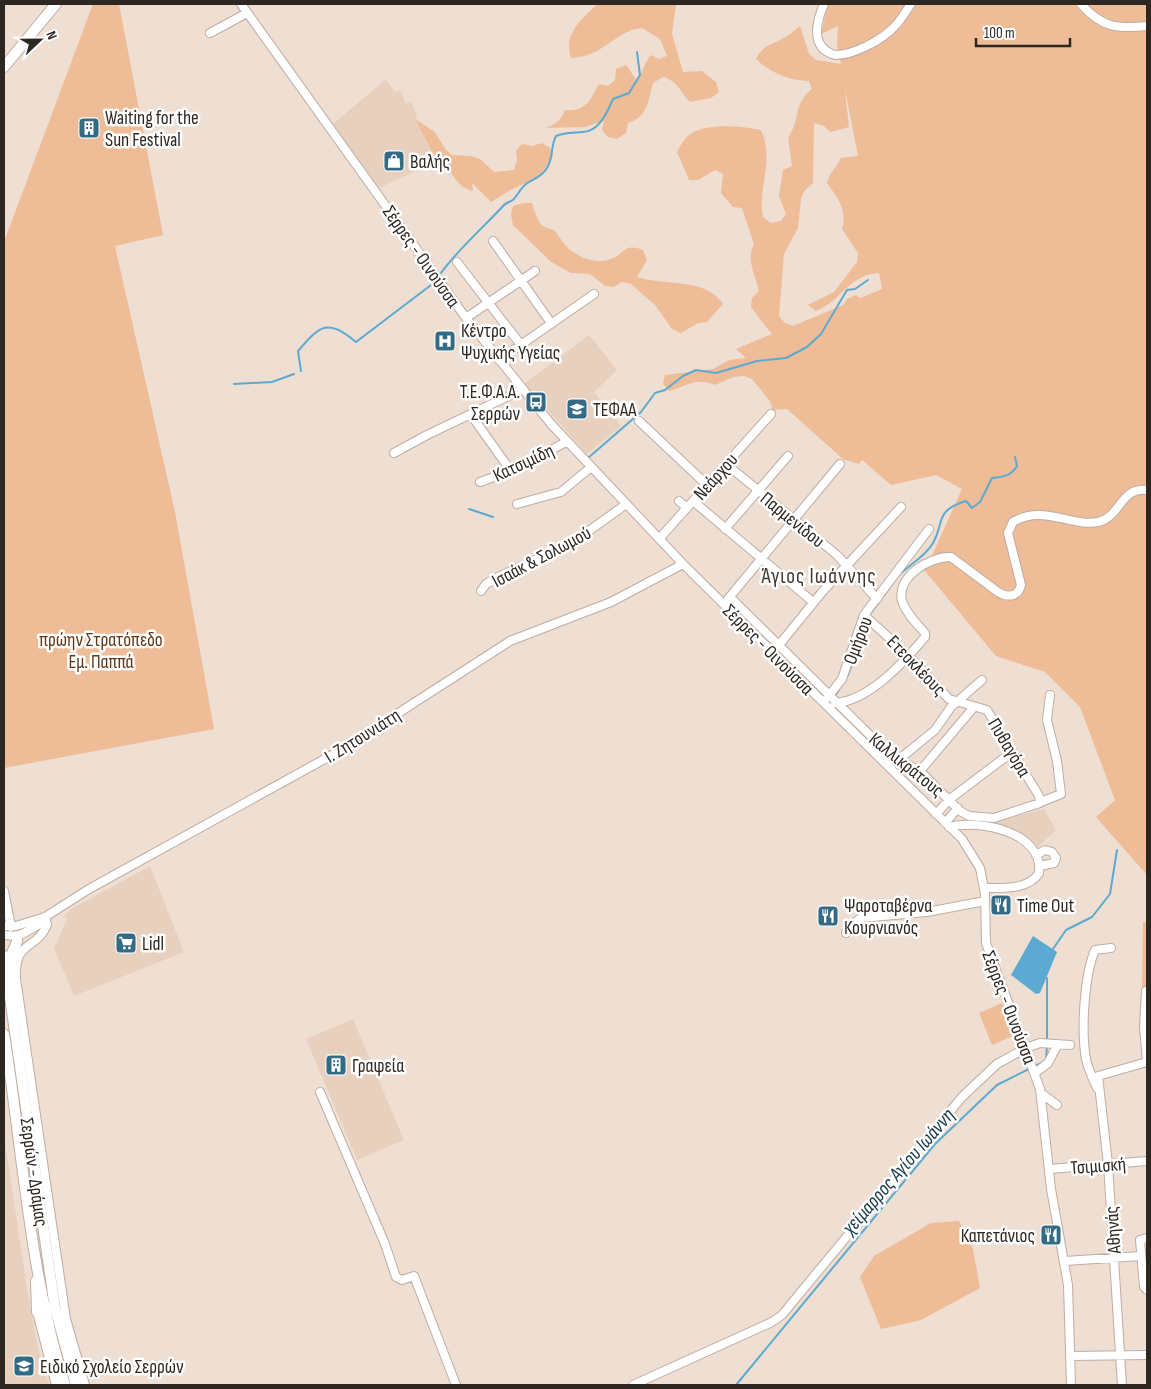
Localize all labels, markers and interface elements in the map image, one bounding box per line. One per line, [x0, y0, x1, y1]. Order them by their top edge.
north arrow [15, 15, 65, 65]
scale bar [976, 15, 1070, 47]
text: 100 m [984, 24, 1015, 43]
text: N [42, 29, 61, 42]
place label: Waiting for the Sun Festival [105, 107, 199, 152]
building icon: Waiting for the Sun Festival [77, 116, 101, 140]
shop icon: Βαλής [382, 149, 406, 173]
place label: Βαλής [410, 151, 450, 174]
street label: Σέρρες - Οινούσσα [377, 201, 464, 312]
place label: Κέντρο Ψυχικής Υγείας [461, 320, 560, 365]
hospital icon: Κέντρο Ψυχικής Υγείας [433, 329, 457, 353]
place label: Τ.Ε.Φ.Α.Α. Σερρών [460, 381, 521, 426]
bus stop icon: Τ.Ε.Φ.Α.Α. Σερρών [524, 390, 548, 414]
school or university icon: ΤΕΦΑΑ [565, 397, 589, 421]
place label: ΤΕΦΑΑ [593, 399, 637, 422]
street label: Κατσιμίδη [490, 439, 558, 487]
street label: Νεάρχου [689, 449, 743, 505]
street label: Παρμενίδου [755, 487, 829, 553]
street label: Ισαάκ & Σολωμού [488, 522, 595, 593]
district label: Άγιος Ιωάννης [762, 564, 876, 589]
street label: Σέρρες - Οινούσσα [718, 600, 818, 700]
street label: Ομήρου [839, 613, 878, 668]
park label: πρώην Στρατόπεδο Εμ. Παππά [39, 629, 163, 674]
street label: Ετεοκλέους [881, 631, 950, 701]
street label: Ι. Ζητουνιάτη [321, 704, 405, 769]
street label: Πυθαγόρα [982, 714, 1035, 781]
street label: Καλλικράτους [864, 728, 948, 802]
restaurant icon: Time Out [989, 893, 1013, 917]
place label: Ψαροταβέρνα Κουρνιανός [844, 895, 932, 940]
place label: Time Out [1017, 895, 1074, 918]
restaurant icon: Ψαροταβέρνα Κουρνιανός [816, 904, 840, 928]
supermarket icon: Lidl [114, 931, 138, 955]
place label: Lidl [142, 933, 164, 956]
street label: Σέρρες - Οινούσσα [976, 948, 1041, 1067]
building icon: Γραφεία [324, 1053, 348, 1077]
place label: Γραφεία [352, 1055, 404, 1078]
water label: χείμαρρος Αγίου Ιωάννη [837, 1103, 960, 1240]
street label: Σερρών - Δράμας [15, 1116, 53, 1228]
street label: Τσιμισκή [1070, 1153, 1127, 1180]
street label: Αθηνάς [1100, 1205, 1127, 1255]
restaurant icon: Καπετάνιος [1039, 1223, 1063, 1247]
place label: Καπετάνιος [961, 1225, 1035, 1248]
school or university icon: Ειδικό Σχολείο Σερρών [12, 1354, 36, 1378]
place label: Ειδικό Σχολείο Σερρών [40, 1356, 184, 1379]

